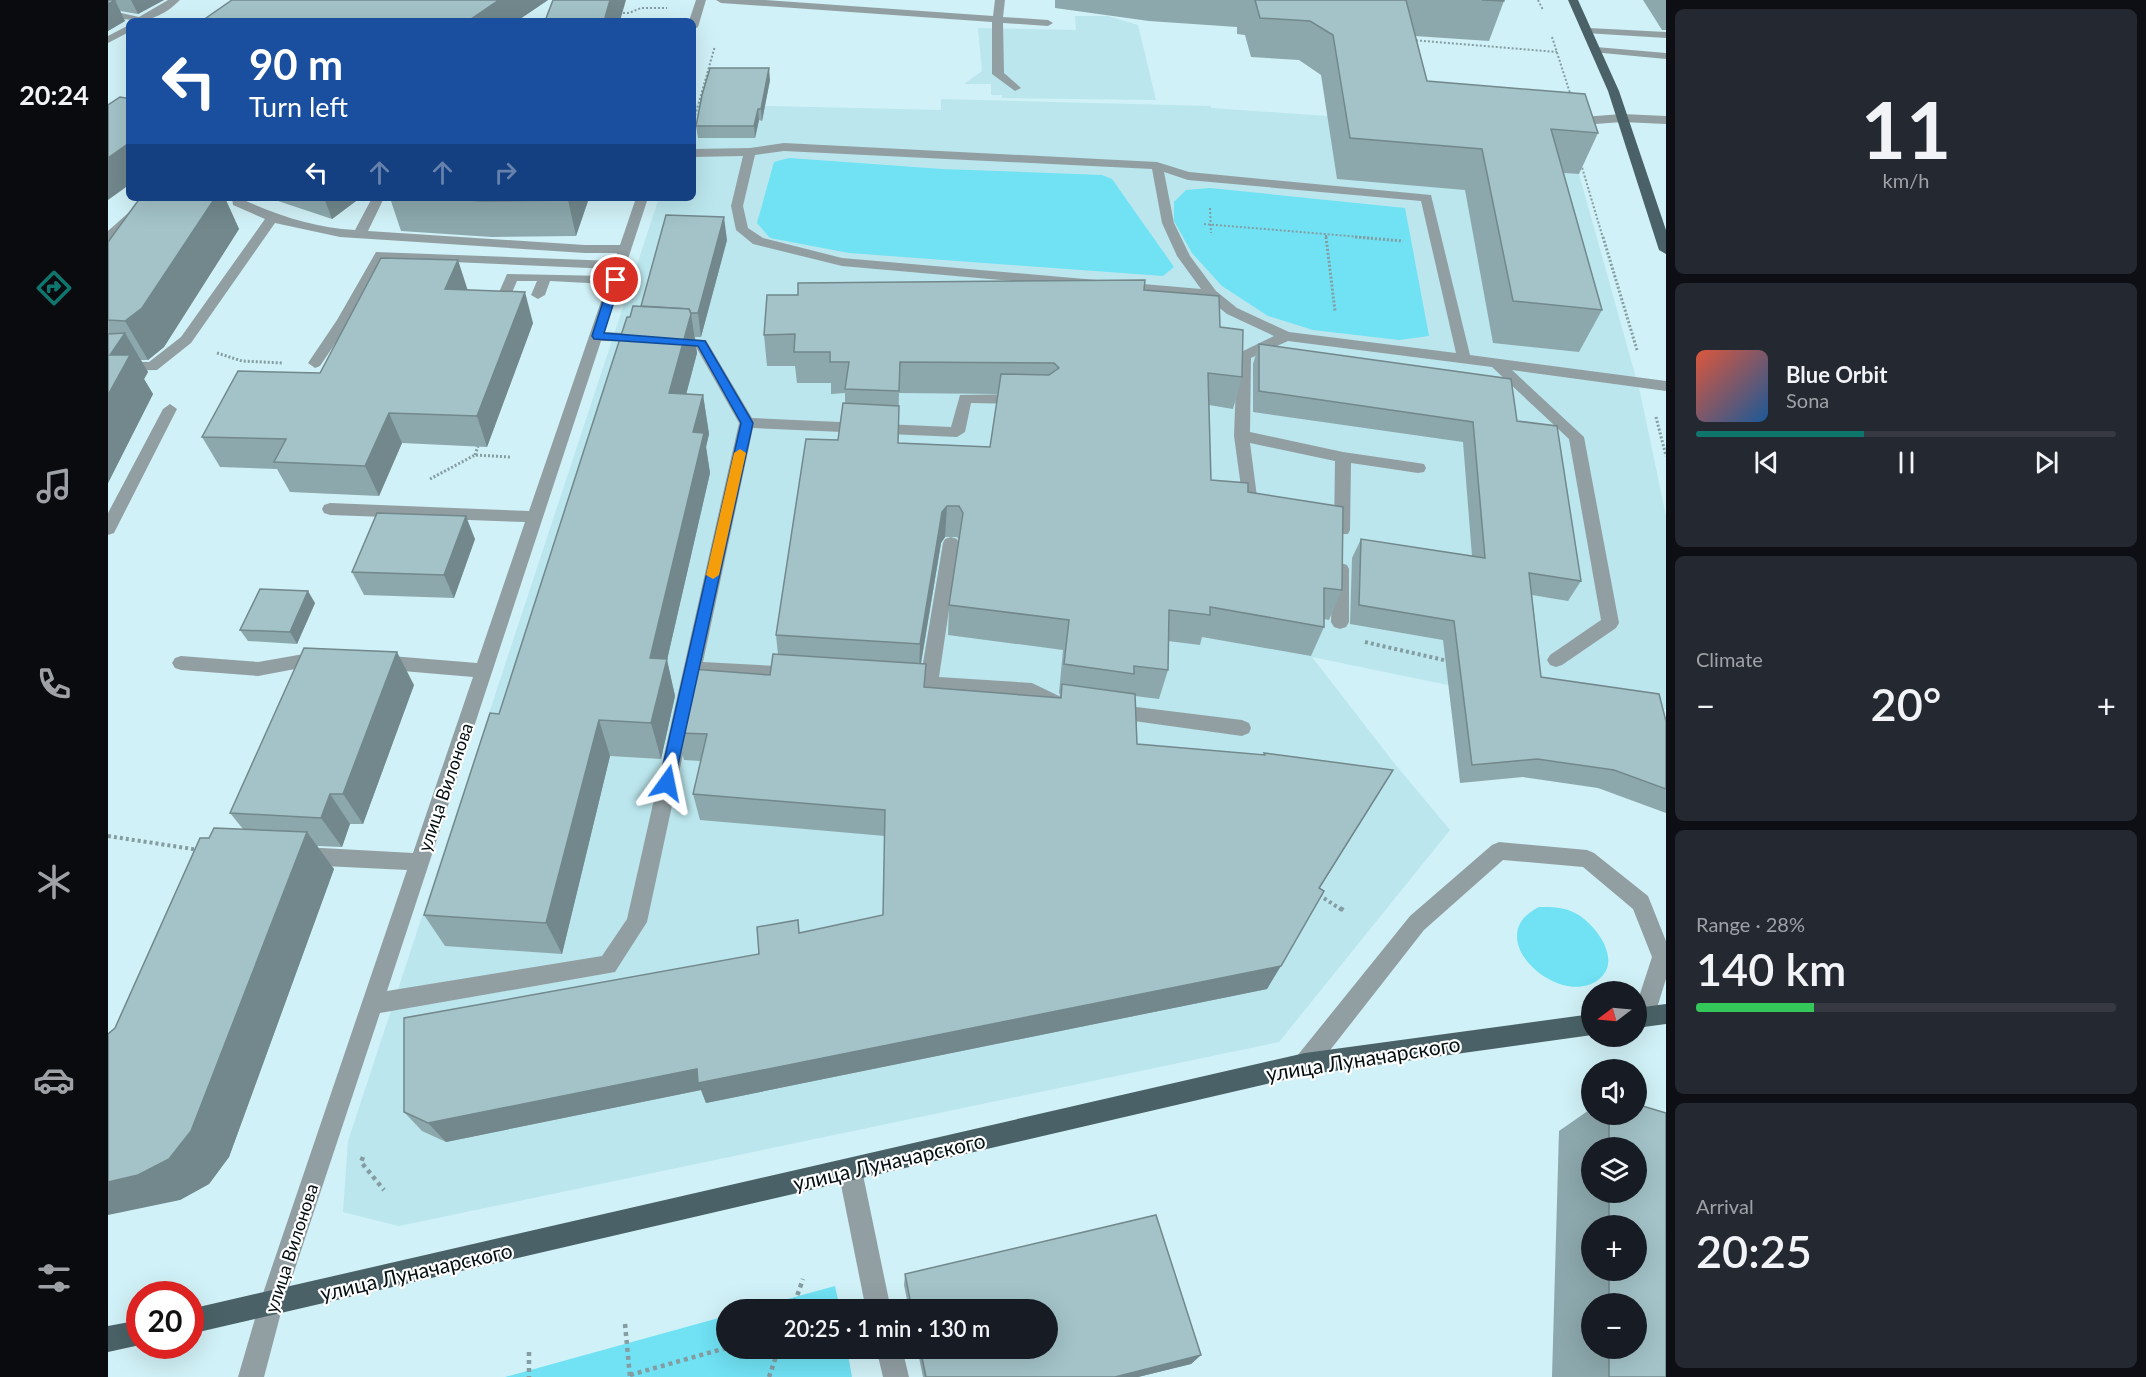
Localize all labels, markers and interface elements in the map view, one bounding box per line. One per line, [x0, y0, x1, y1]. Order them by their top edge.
text: 90 m [249, 39, 343, 89]
icon: left [150, 42, 228, 120]
text: 20:24 [19, 78, 89, 111]
text: 11 [1861, 82, 1951, 176]
text: Turn left [249, 90, 348, 123]
icon: left [300, 156, 333, 189]
icon: ahead [363, 156, 396, 189]
icon: ahead [426, 156, 459, 189]
icon: right [489, 156, 522, 189]
text: km/h [1883, 168, 1929, 192]
pin [590, 254, 641, 305]
icon: arrive [599, 263, 632, 296]
icon: directions [33, 267, 75, 309]
text: Blue Orbit [1786, 361, 1887, 388]
text: Sona [1786, 388, 1829, 412]
icon: previous [1750, 446, 1783, 479]
icon: pause [1890, 446, 1923, 479]
icon: next [2030, 446, 2063, 479]
icon: music [33, 465, 75, 507]
text: Climate [1696, 647, 1763, 671]
icon: phone [33, 663, 75, 705]
text: 20° [1871, 677, 1941, 731]
text: − [1696, 685, 1715, 725]
text: + [2097, 685, 2116, 725]
street label: улица Вилонова [413, 720, 477, 854]
position arrow [635, 751, 699, 815]
icon: climate [33, 861, 75, 903]
text: Range · 28% [1696, 912, 1805, 936]
text: 140 km [1696, 942, 1846, 996]
north arrow [1581, 981, 1647, 1047]
map controls [1581, 981, 1647, 1359]
street label: улица Луначарского [1264, 1030, 1462, 1086]
icon: car [33, 1059, 75, 1101]
button: sound [1581, 1059, 1647, 1125]
street label: улица Луначарского [791, 1127, 988, 1195]
button: layers [1581, 1137, 1647, 1203]
street label: улица Вилонова [260, 1181, 322, 1315]
text: Arrival [1696, 1194, 1754, 1218]
button: + [1581, 1215, 1647, 1281]
text: 20:25 [1696, 1224, 1812, 1278]
street label: улица Луначарского [318, 1237, 515, 1305]
icon: filters [33, 1257, 75, 1299]
speed limit sign: 20 [126, 1281, 204, 1359]
button: − [1581, 1293, 1647, 1359]
text: 20:25 · 1 min · 130 m [784, 1315, 990, 1342]

